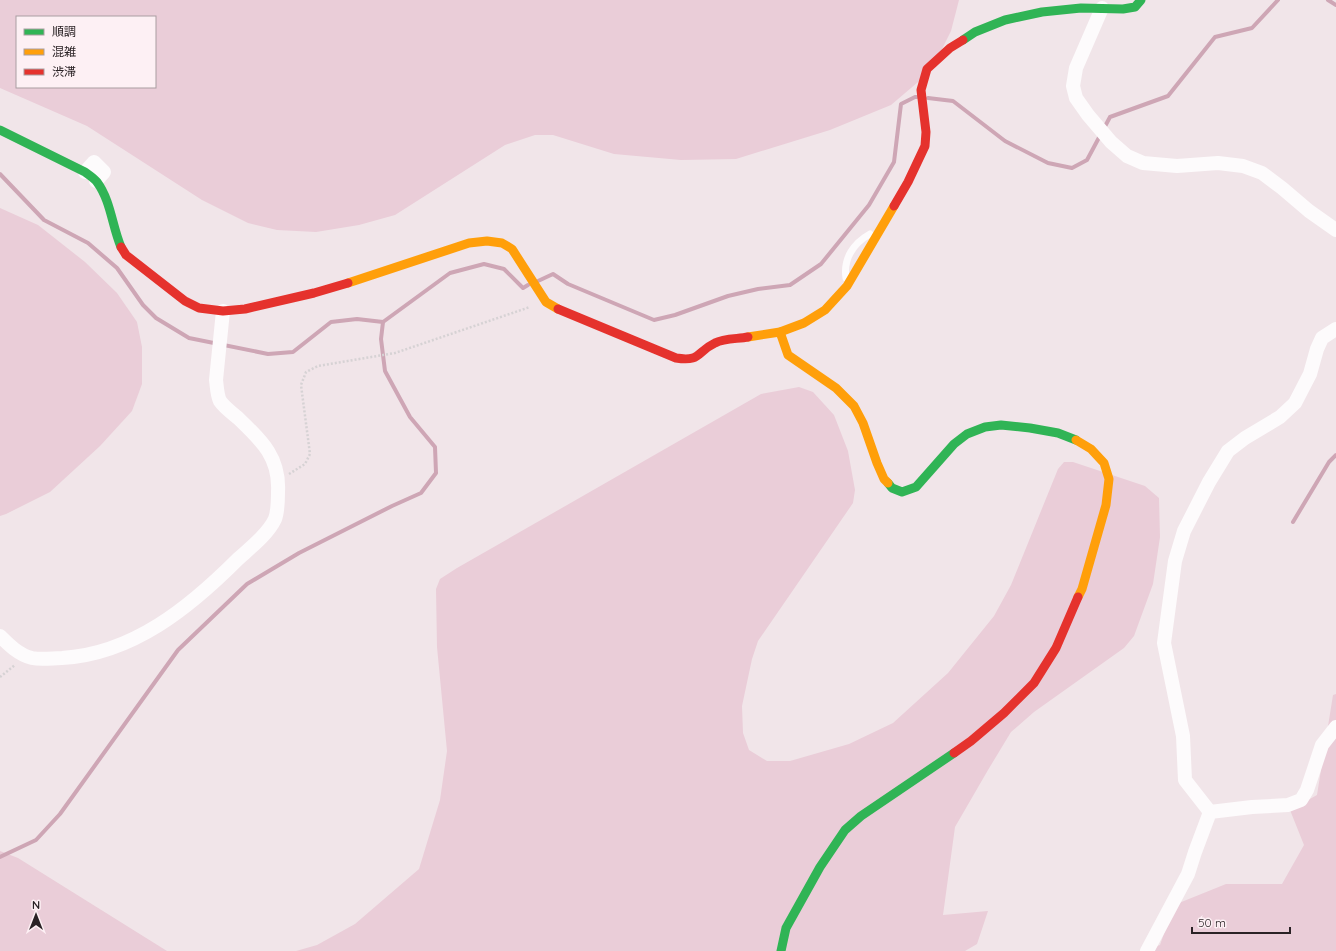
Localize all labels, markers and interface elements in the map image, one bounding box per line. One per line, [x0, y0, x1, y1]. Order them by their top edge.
legend [16, 16, 156, 88]
text: 順調 [52, 24, 76, 39]
text: 混雑 [52, 44, 76, 59]
text: 渋滞 [52, 64, 76, 79]
north arrow [16, 895, 56, 935]
text: N [32, 898, 40, 912]
scale bar [1192, 909, 1290, 935]
text: 50 m [1198, 915, 1226, 930]

